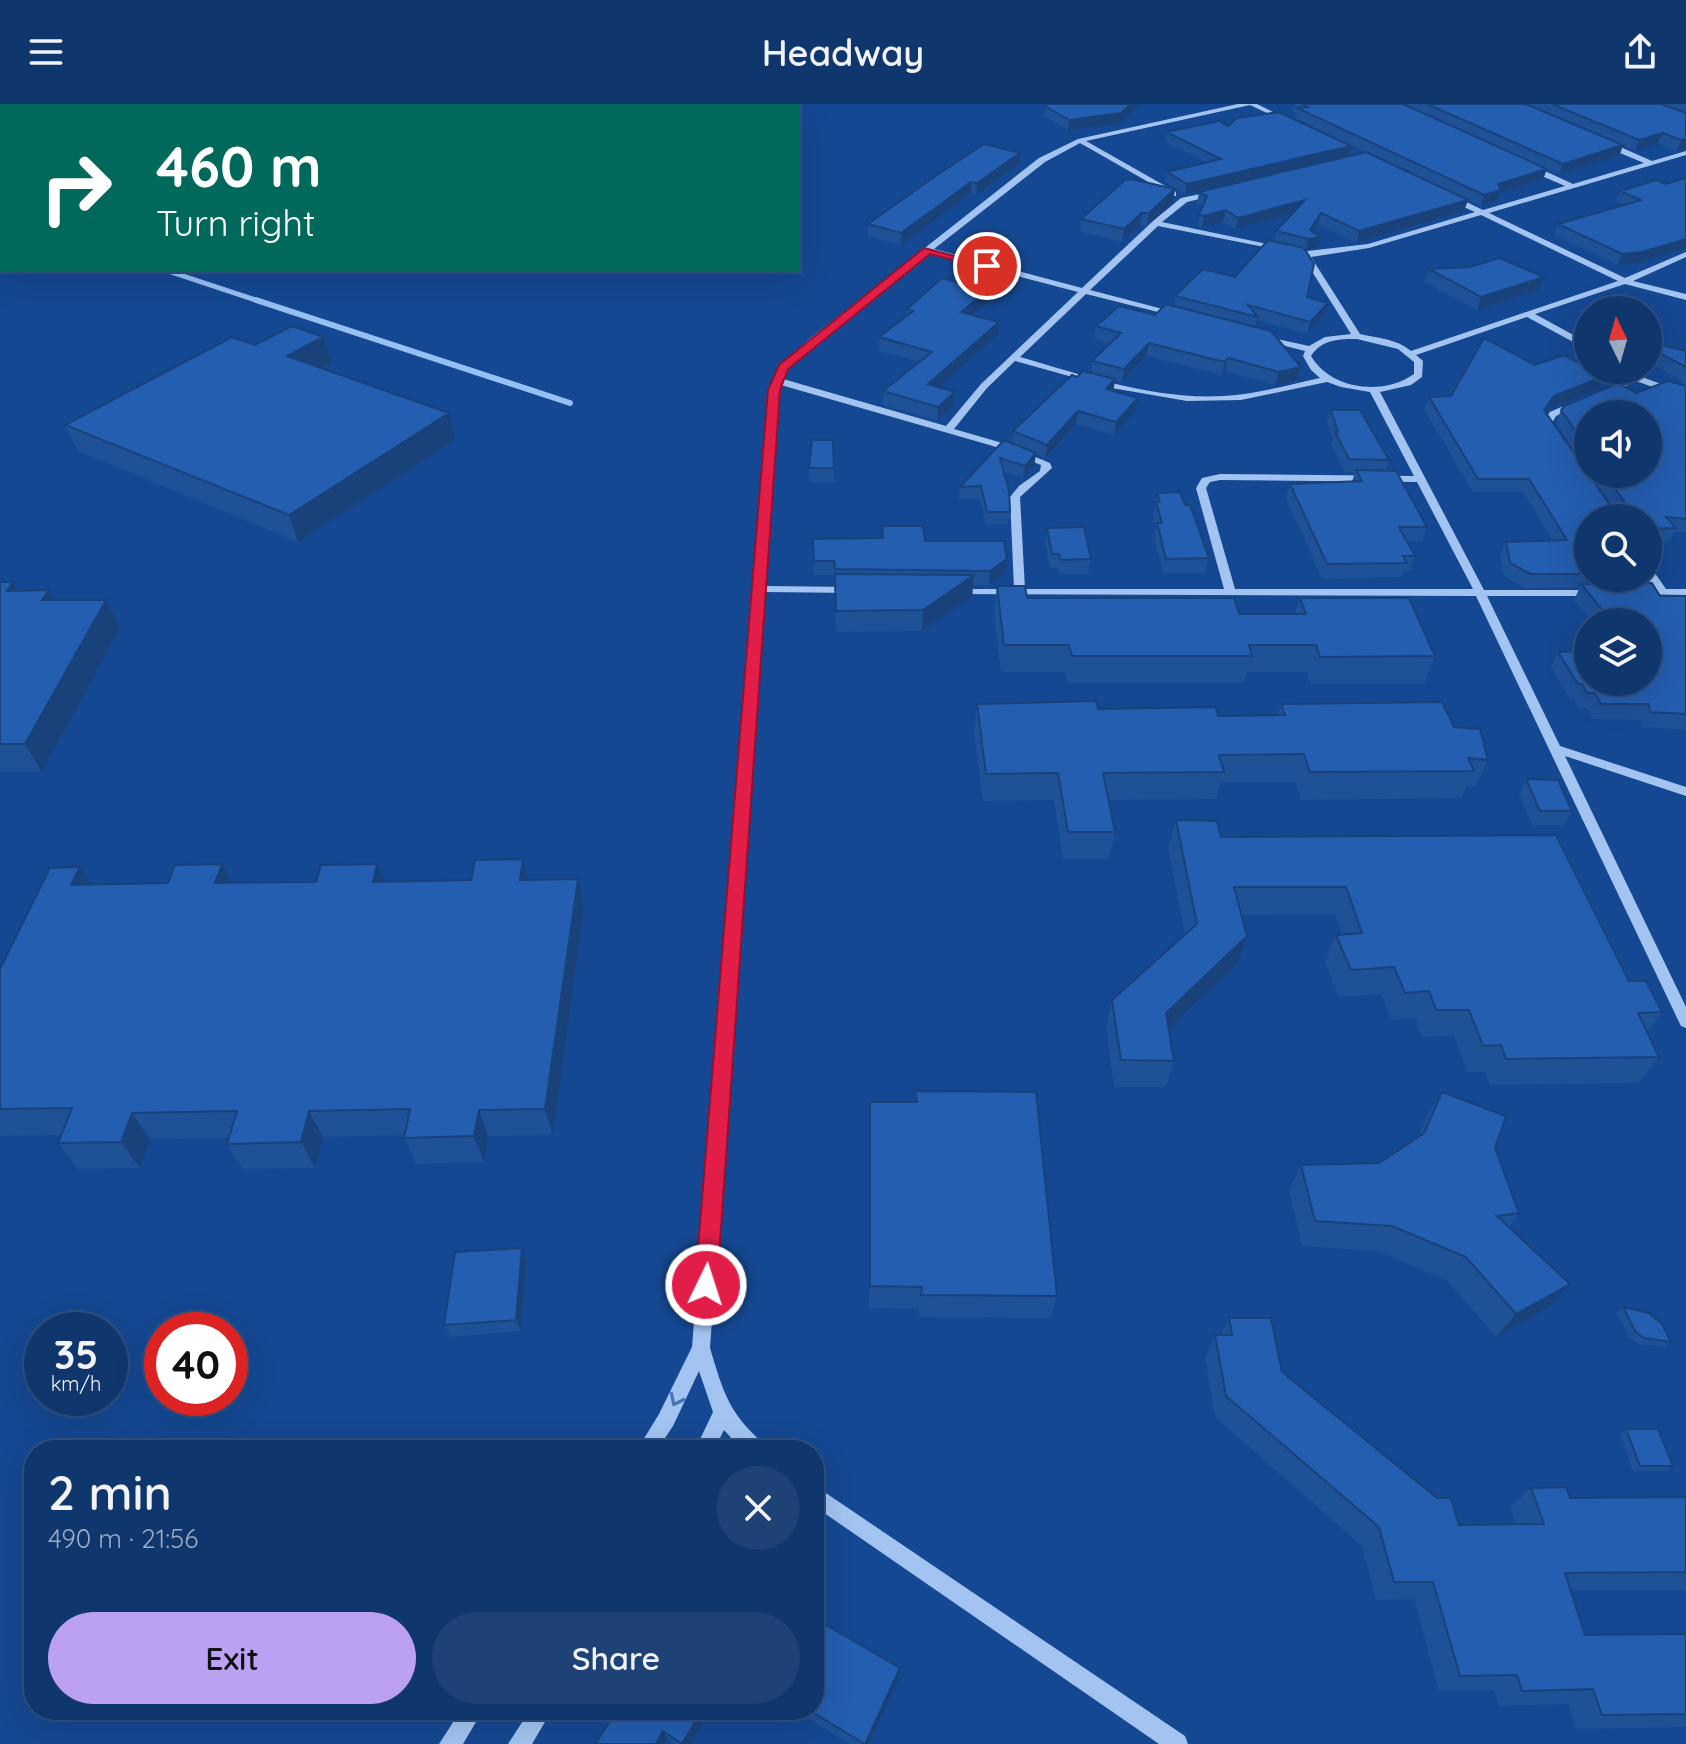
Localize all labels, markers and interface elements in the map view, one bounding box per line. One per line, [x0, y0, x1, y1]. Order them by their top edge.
icon: menu [24, 30, 68, 74]
text: Headway [762, 30, 924, 75]
icon: share [1618, 30, 1662, 74]
text: 460 m [156, 131, 322, 201]
icon: right [24, 136, 128, 240]
text: Turn right [156, 200, 315, 245]
pin [953, 232, 1021, 300]
icon: arrive [965, 244, 1009, 288]
north arrow [1574, 296, 1662, 384]
map controls [1574, 296, 1662, 696]
button: sound [1574, 400, 1662, 488]
button: search [1574, 504, 1662, 592]
button: layers [1574, 608, 1662, 696]
position arrow [664, 1243, 748, 1327]
speed limit sign: 40 [144, 1312, 248, 1416]
text: 35 [54, 1329, 98, 1379]
text: km/h [51, 1371, 101, 1396]
one-way arrow [670, 1392, 686, 1407]
text: 2 min [48, 1462, 172, 1522]
button: close [716, 1466, 800, 1550]
text: 490 m · 21:56 [48, 1522, 198, 1555]
button: Exit [48, 1612, 416, 1704]
button: Share [432, 1612, 800, 1704]

